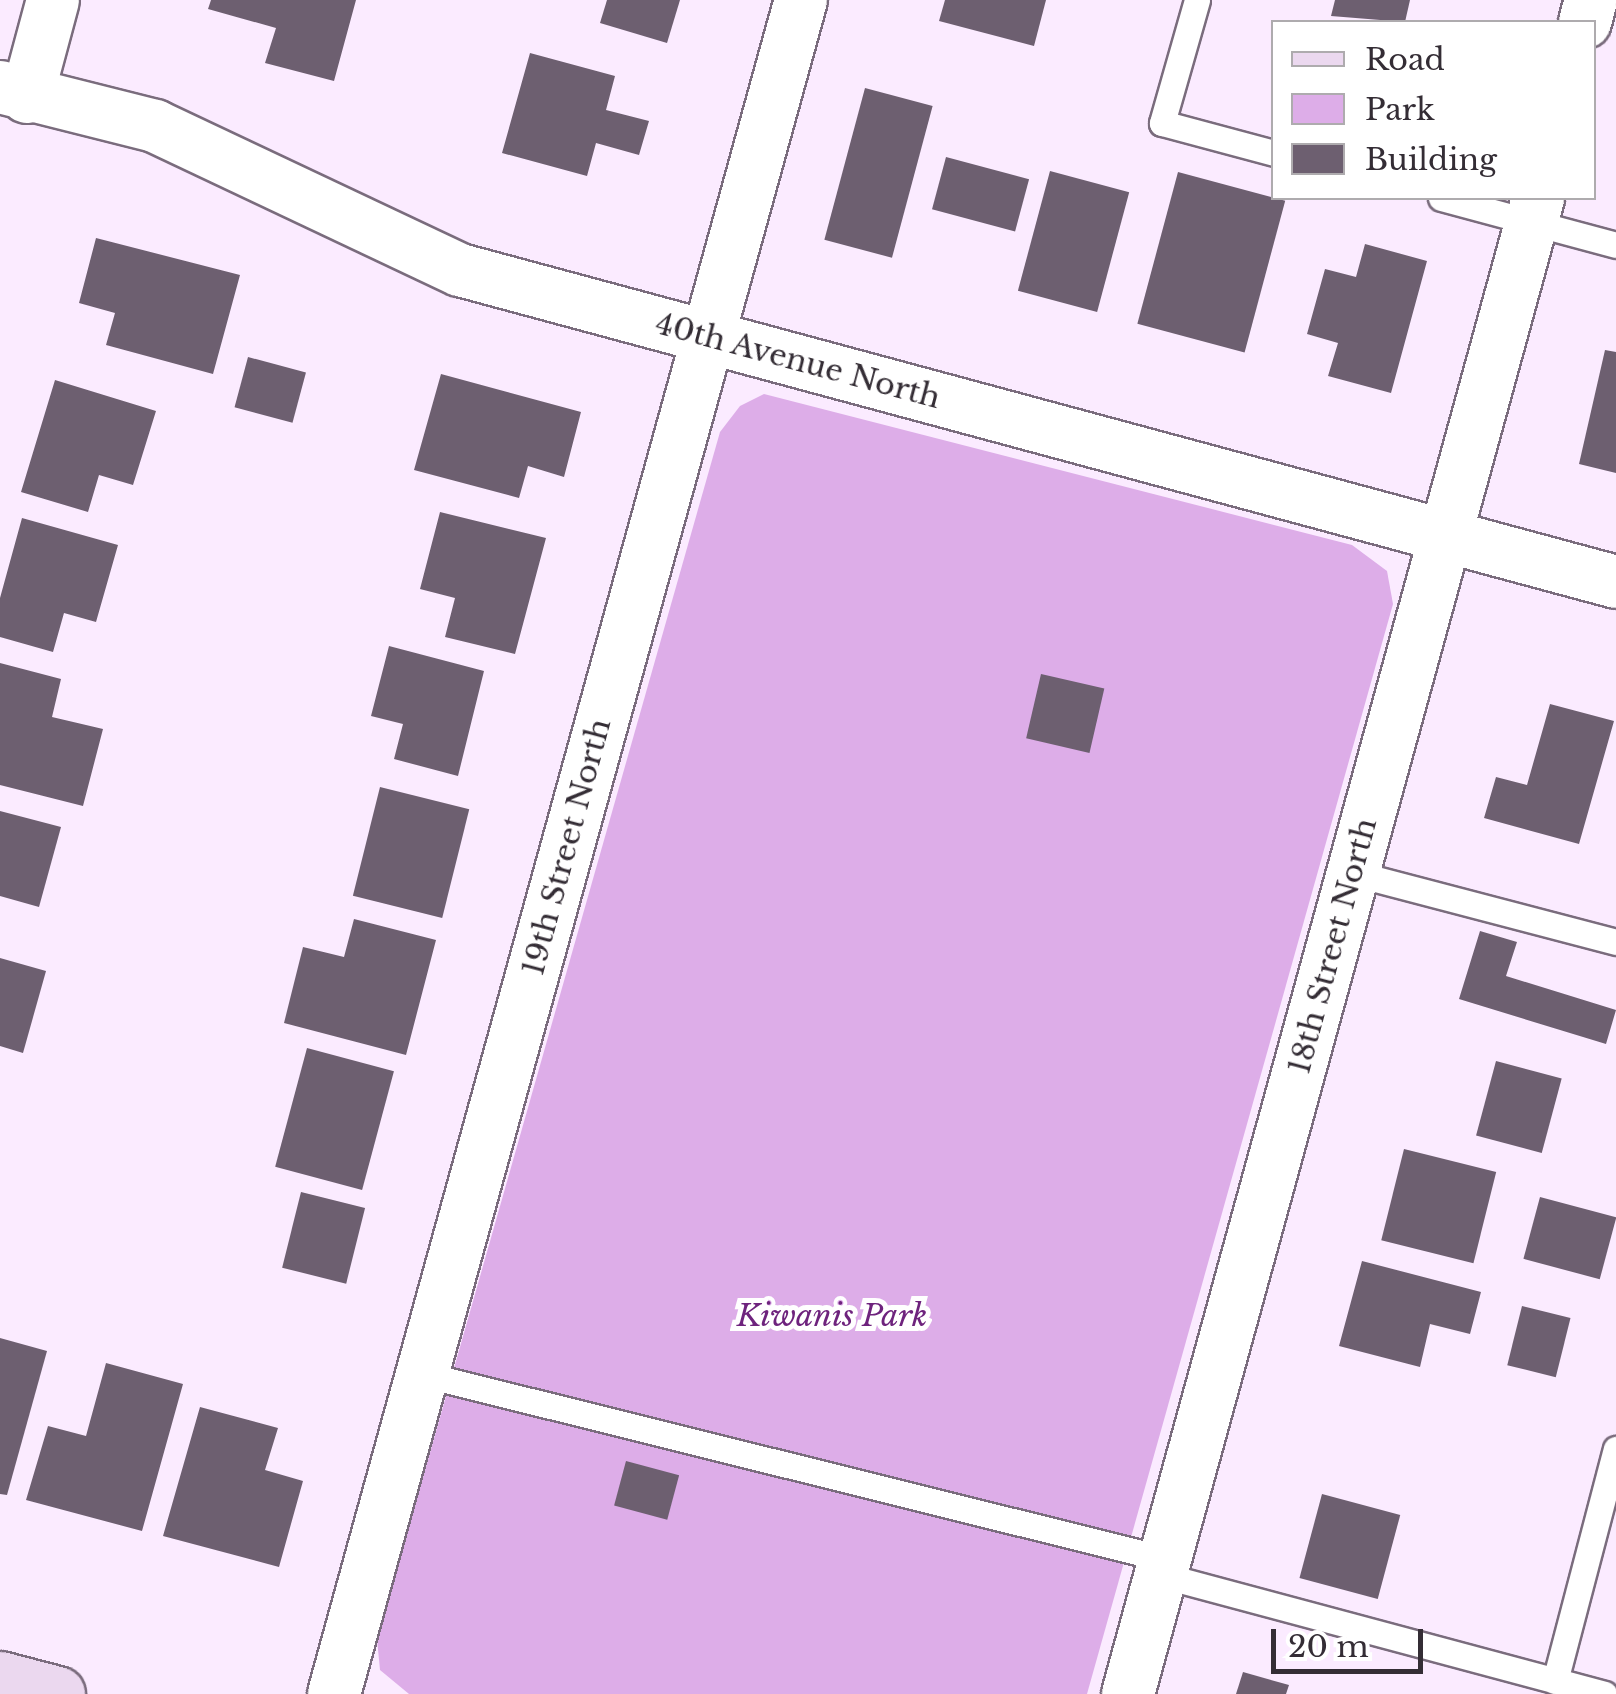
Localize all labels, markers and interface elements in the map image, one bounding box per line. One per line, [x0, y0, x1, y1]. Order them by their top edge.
legend [1271, 20, 1596, 200]
text: Road [1365, 41, 1445, 78]
text: Park [1365, 91, 1435, 128]
text: Building [1365, 141, 1497, 178]
street label: 40th Avenue North [651, 306, 945, 416]
street label: 19th Street North [515, 715, 619, 979]
street label: 18th Street North [1282, 814, 1384, 1078]
park label: Kiwanis Park [737, 1298, 927, 1334]
scale bar [1276, 1609, 1428, 1671]
text: 20 m [1288, 1628, 1369, 1665]

